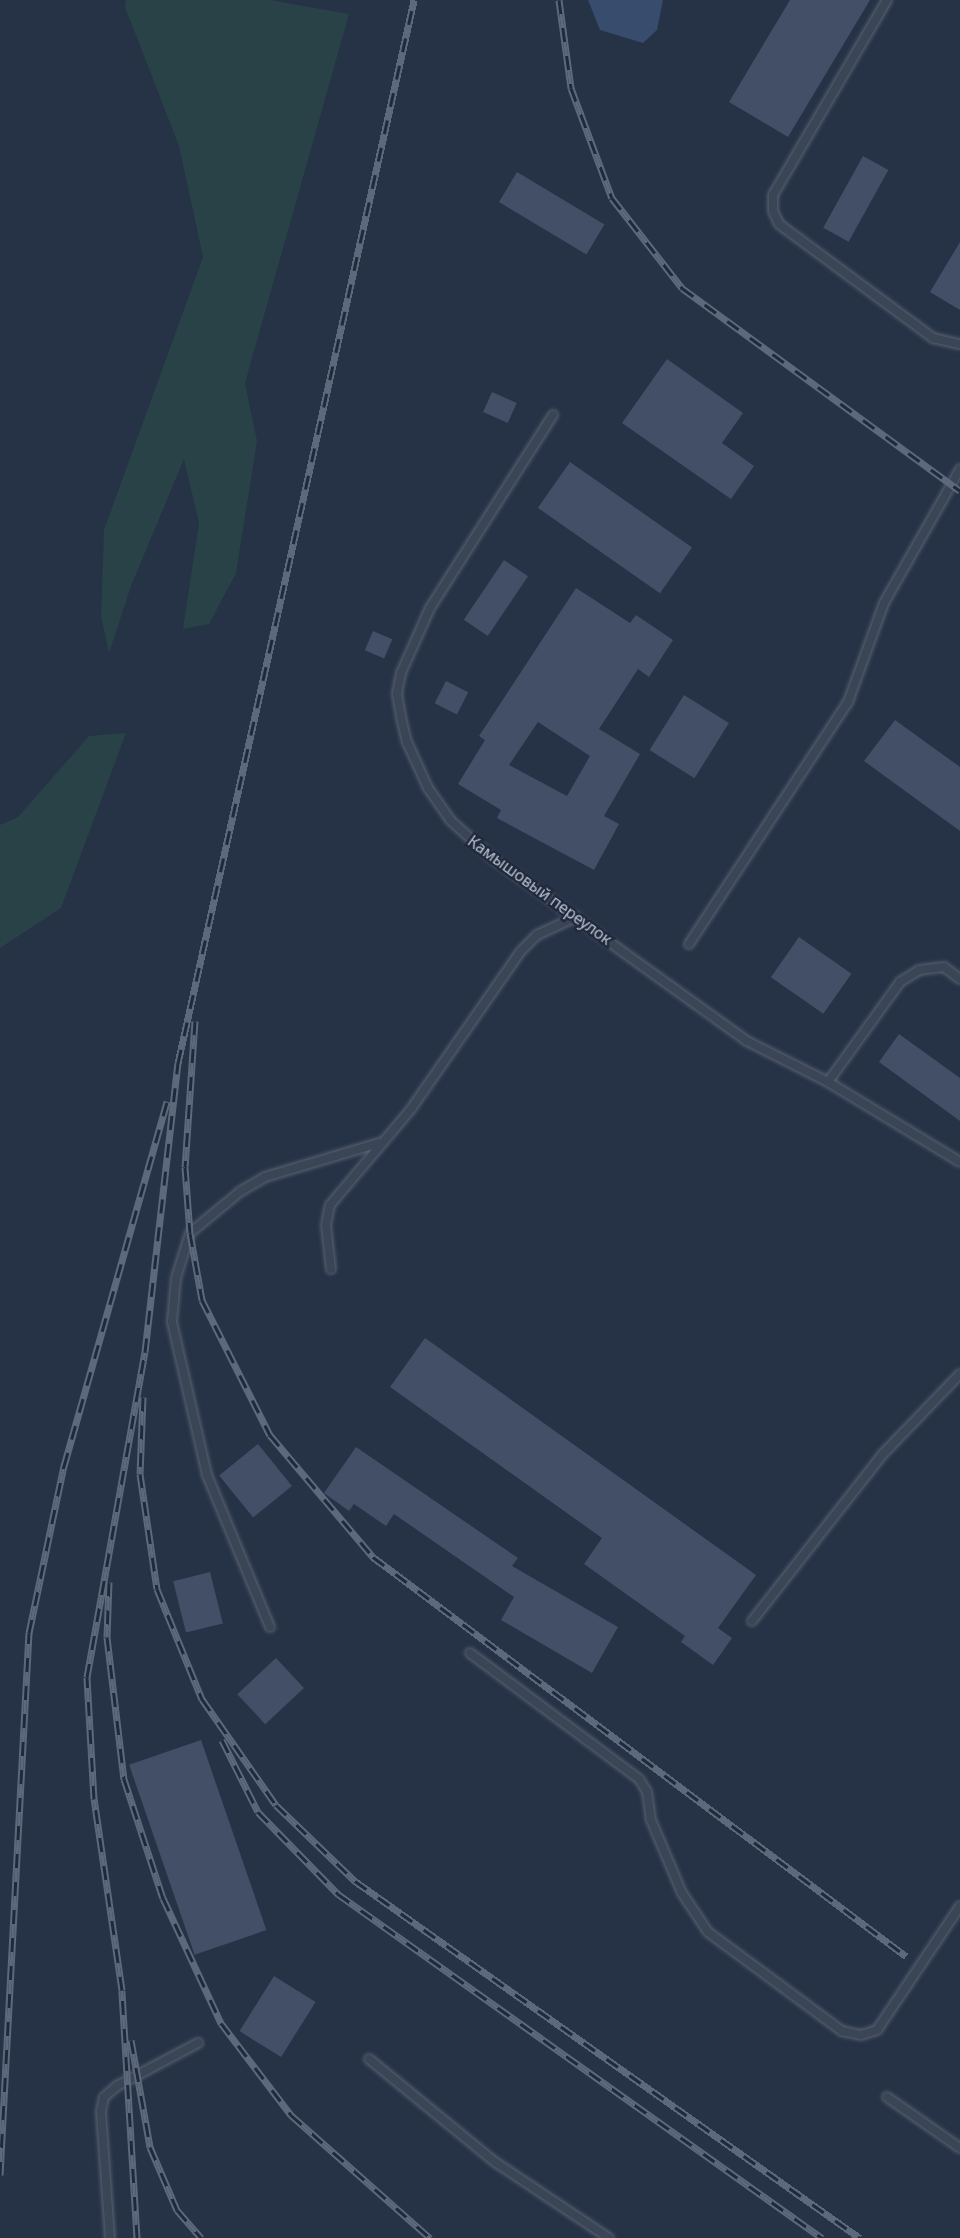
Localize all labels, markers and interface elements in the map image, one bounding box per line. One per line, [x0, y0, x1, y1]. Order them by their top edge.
street label: Камышовый переулок [464, 831, 616, 949]

